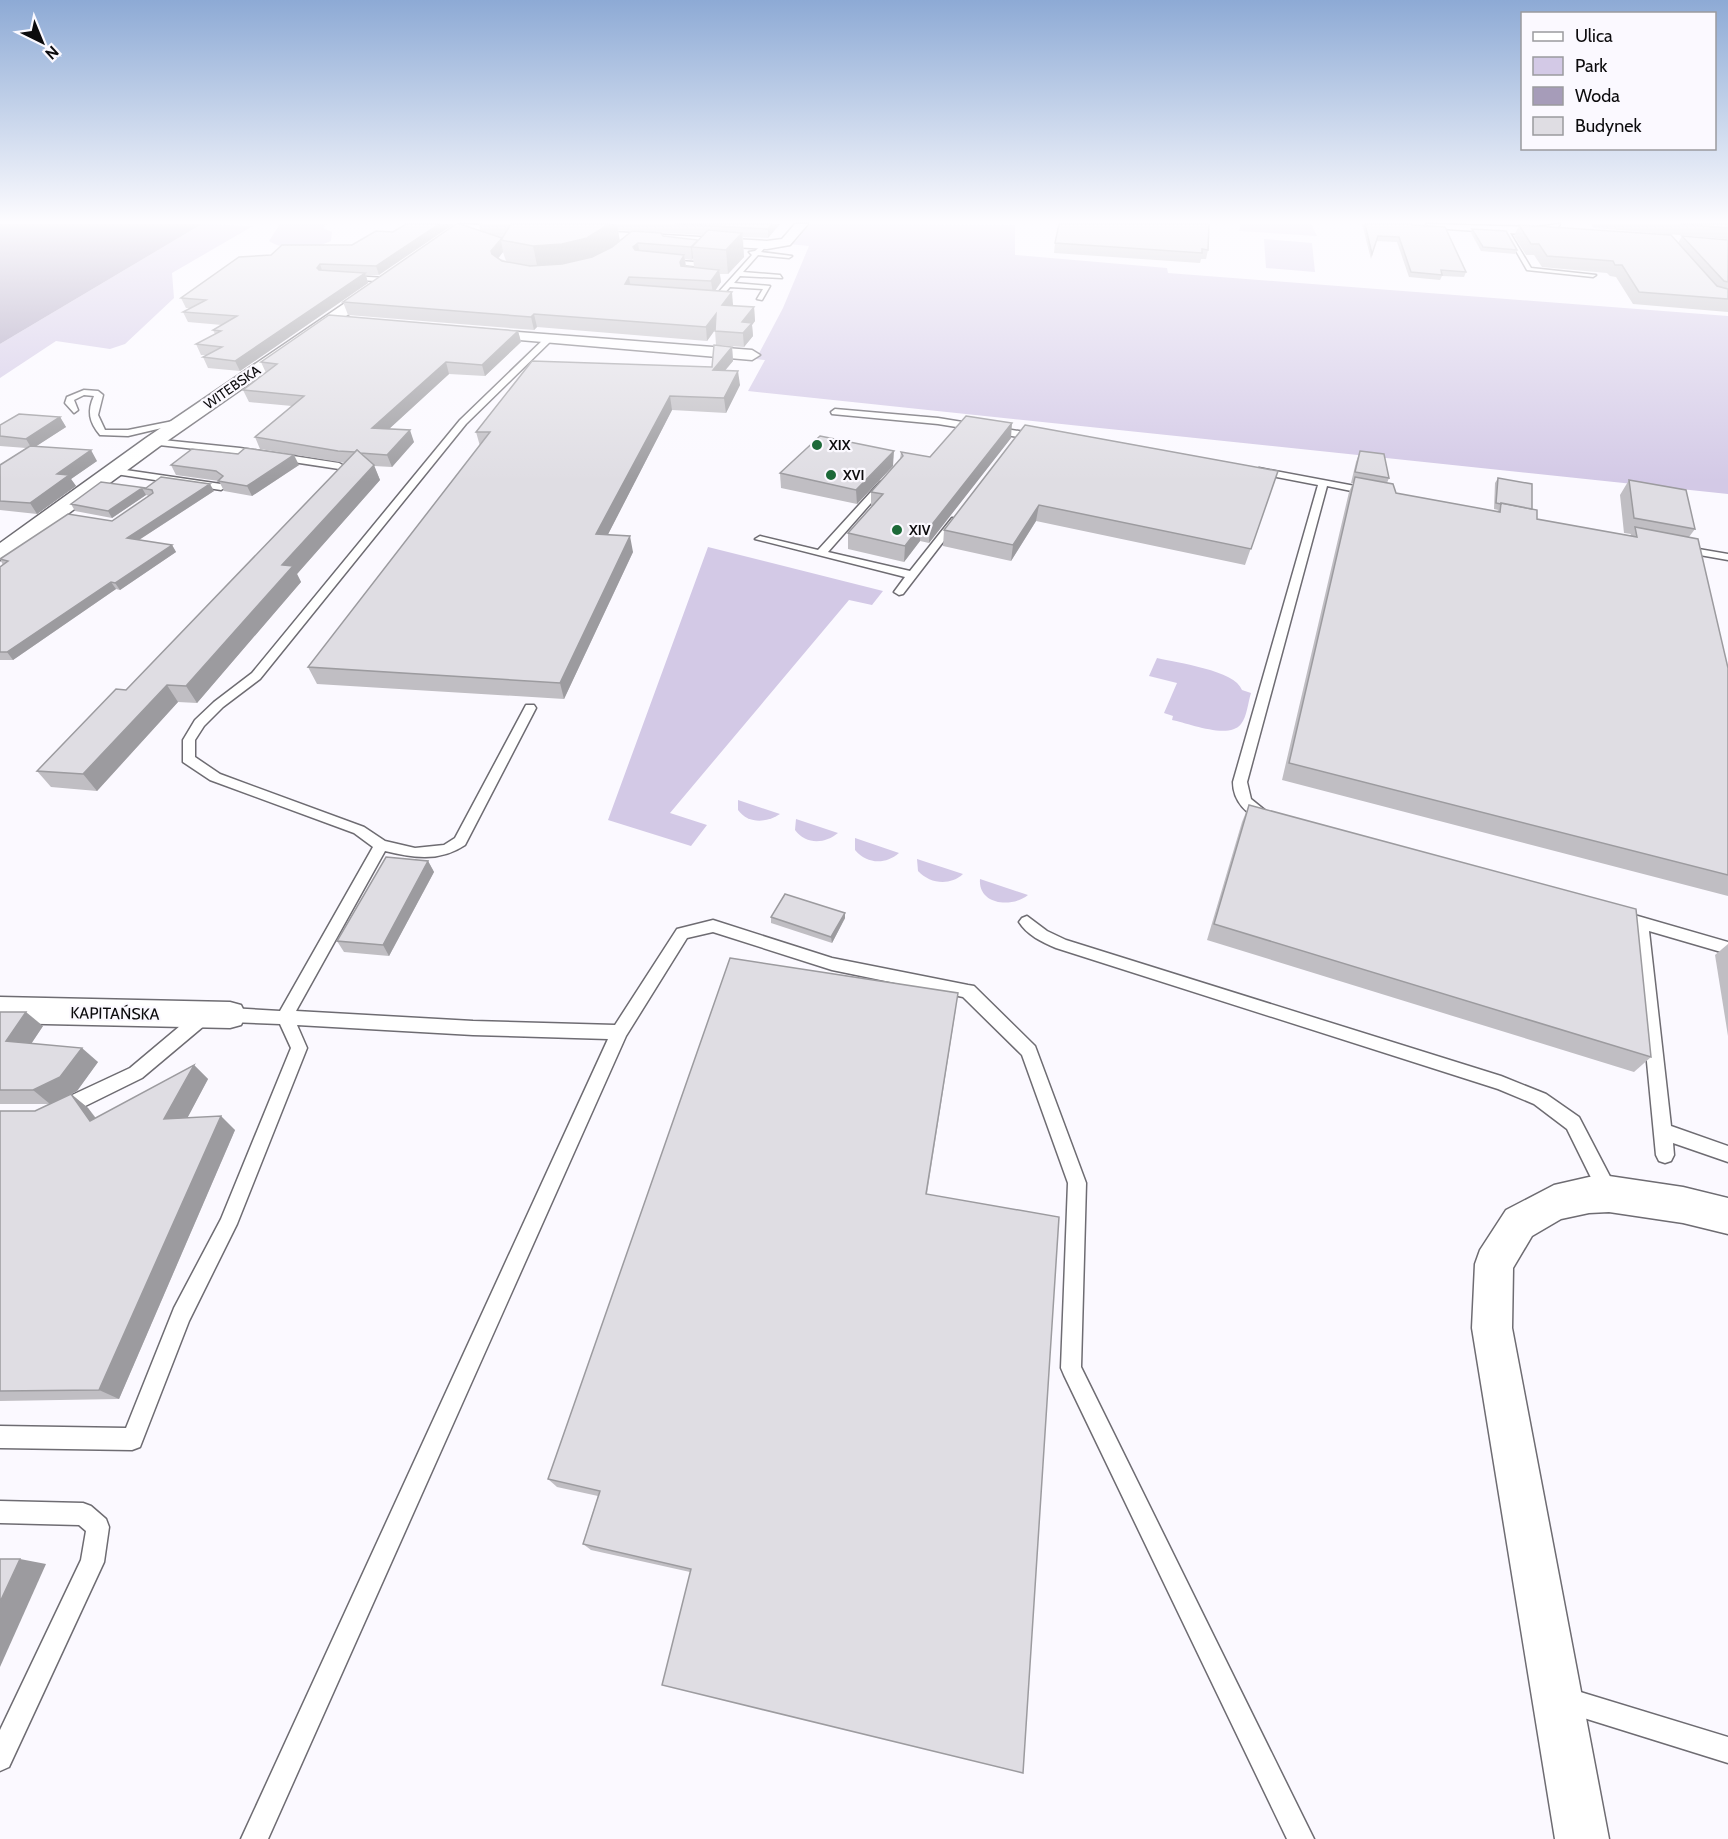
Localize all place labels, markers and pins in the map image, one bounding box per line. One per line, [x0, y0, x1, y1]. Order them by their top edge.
place label: XIX [828, 436, 851, 454]
marker: XIX [810, 438, 824, 452]
place label: XVI [842, 466, 864, 484]
marker: XVI [824, 468, 838, 482]
place label: XIV [908, 521, 931, 539]
marker: XIV [890, 523, 904, 537]

